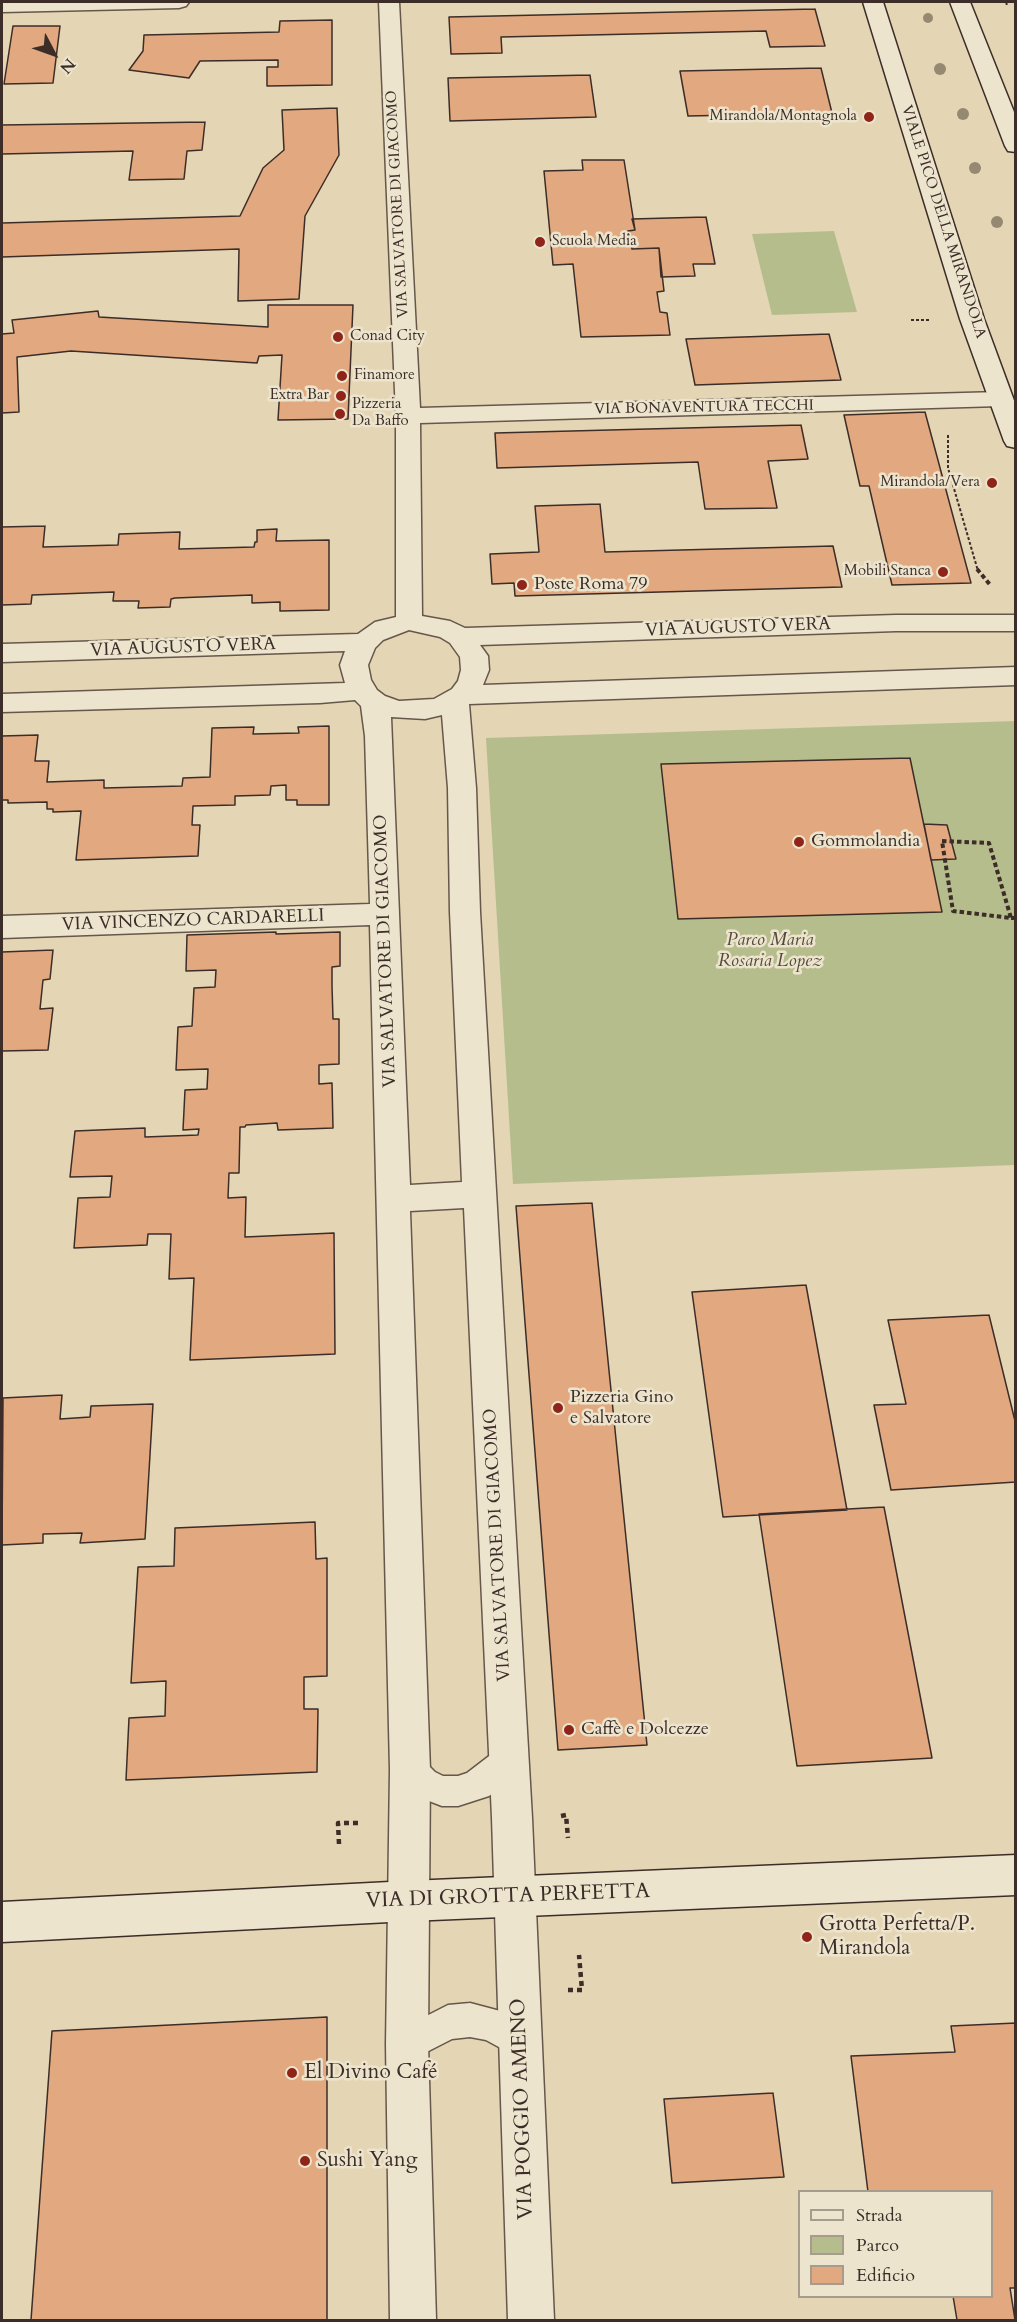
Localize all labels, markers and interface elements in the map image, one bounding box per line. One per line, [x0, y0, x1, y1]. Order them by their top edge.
north arrow [24, 24, 84, 84]
text: N [55, 53, 80, 78]
street label: VIA SALVATORE DI GIACOMO [383, 90, 413, 318]
street label: VIALE PICO DELLA MIRANDOLA [897, 103, 989, 341]
place label: Mirandola/Montagnola [710, 108, 857, 126]
marker: Mirandola/Montagnola [862, 110, 876, 124]
place label: Scuola Media [552, 233, 637, 251]
marker: Scuola Media [533, 235, 547, 249]
place label: Conad City [350, 328, 425, 346]
marker: Conad City [331, 330, 345, 344]
place label: Finamore [354, 367, 415, 385]
marker: Finamore [335, 369, 349, 383]
place label: Extra Bar [269, 387, 329, 405]
marker: Extra Bar [334, 389, 348, 403]
place label: Pizzeria Da Baffo [352, 396, 408, 431]
street label: VIA BONAVENTURA TECCHI [594, 397, 814, 419]
marker: Pizzeria Da Baffo [333, 407, 347, 421]
place label: Mirandola/Vera [880, 474, 980, 492]
marker: Mirandola/Vera [985, 476, 999, 490]
place label: Mobili Stanca [844, 563, 931, 581]
marker: Mobili Stanca [936, 565, 950, 579]
place label: Poste Roma 79 [534, 574, 648, 596]
marker: Poste Roma 79 [515, 578, 529, 592]
street label: VIA AUGUSTO VERA [645, 614, 831, 642]
street label: VIA AUGUSTO VERA [90, 634, 276, 662]
street label: VIA SALVATORE DI GIACOMO [370, 814, 402, 1088]
place label: Gommolandia [811, 831, 920, 853]
marker: Gommolandia [792, 835, 806, 849]
street label: VIA VINCENZO CARDARELLI [61, 906, 325, 936]
park label: Parco Maria Rosaria Lopez [718, 930, 822, 972]
place label: Pizzeria Gino e Salvatore [570, 1387, 673, 1430]
marker: Pizzeria Gino e Salvatore [551, 1401, 565, 1415]
street label: VIA SALVATORE DI GIACOMO [480, 1408, 516, 1682]
place label: Caffè e Dolcezze [581, 1719, 709, 1741]
marker: Caffè e Dolcezze [562, 1723, 576, 1737]
street label: VIA DI GROTTA PERFETTA [365, 1879, 651, 1915]
place label: Grotta Perfetta/P. Mirandola [819, 1912, 975, 1962]
marker: Grotta Perfetta/P. Mirandola [800, 1930, 814, 1944]
street label: VIA POGGIO AMENO [507, 1998, 539, 2220]
place label: El Divino Café [304, 2060, 437, 2086]
marker: El Divino Café [285, 2066, 299, 2080]
place label: Sushi Yang [317, 2148, 418, 2174]
marker: Sushi Yang [298, 2154, 312, 2168]
legend [798, 2190, 993, 2298]
text: Strada [856, 2203, 902, 2228]
text: Parco [856, 2233, 899, 2258]
text: Edificio [856, 2263, 915, 2288]

